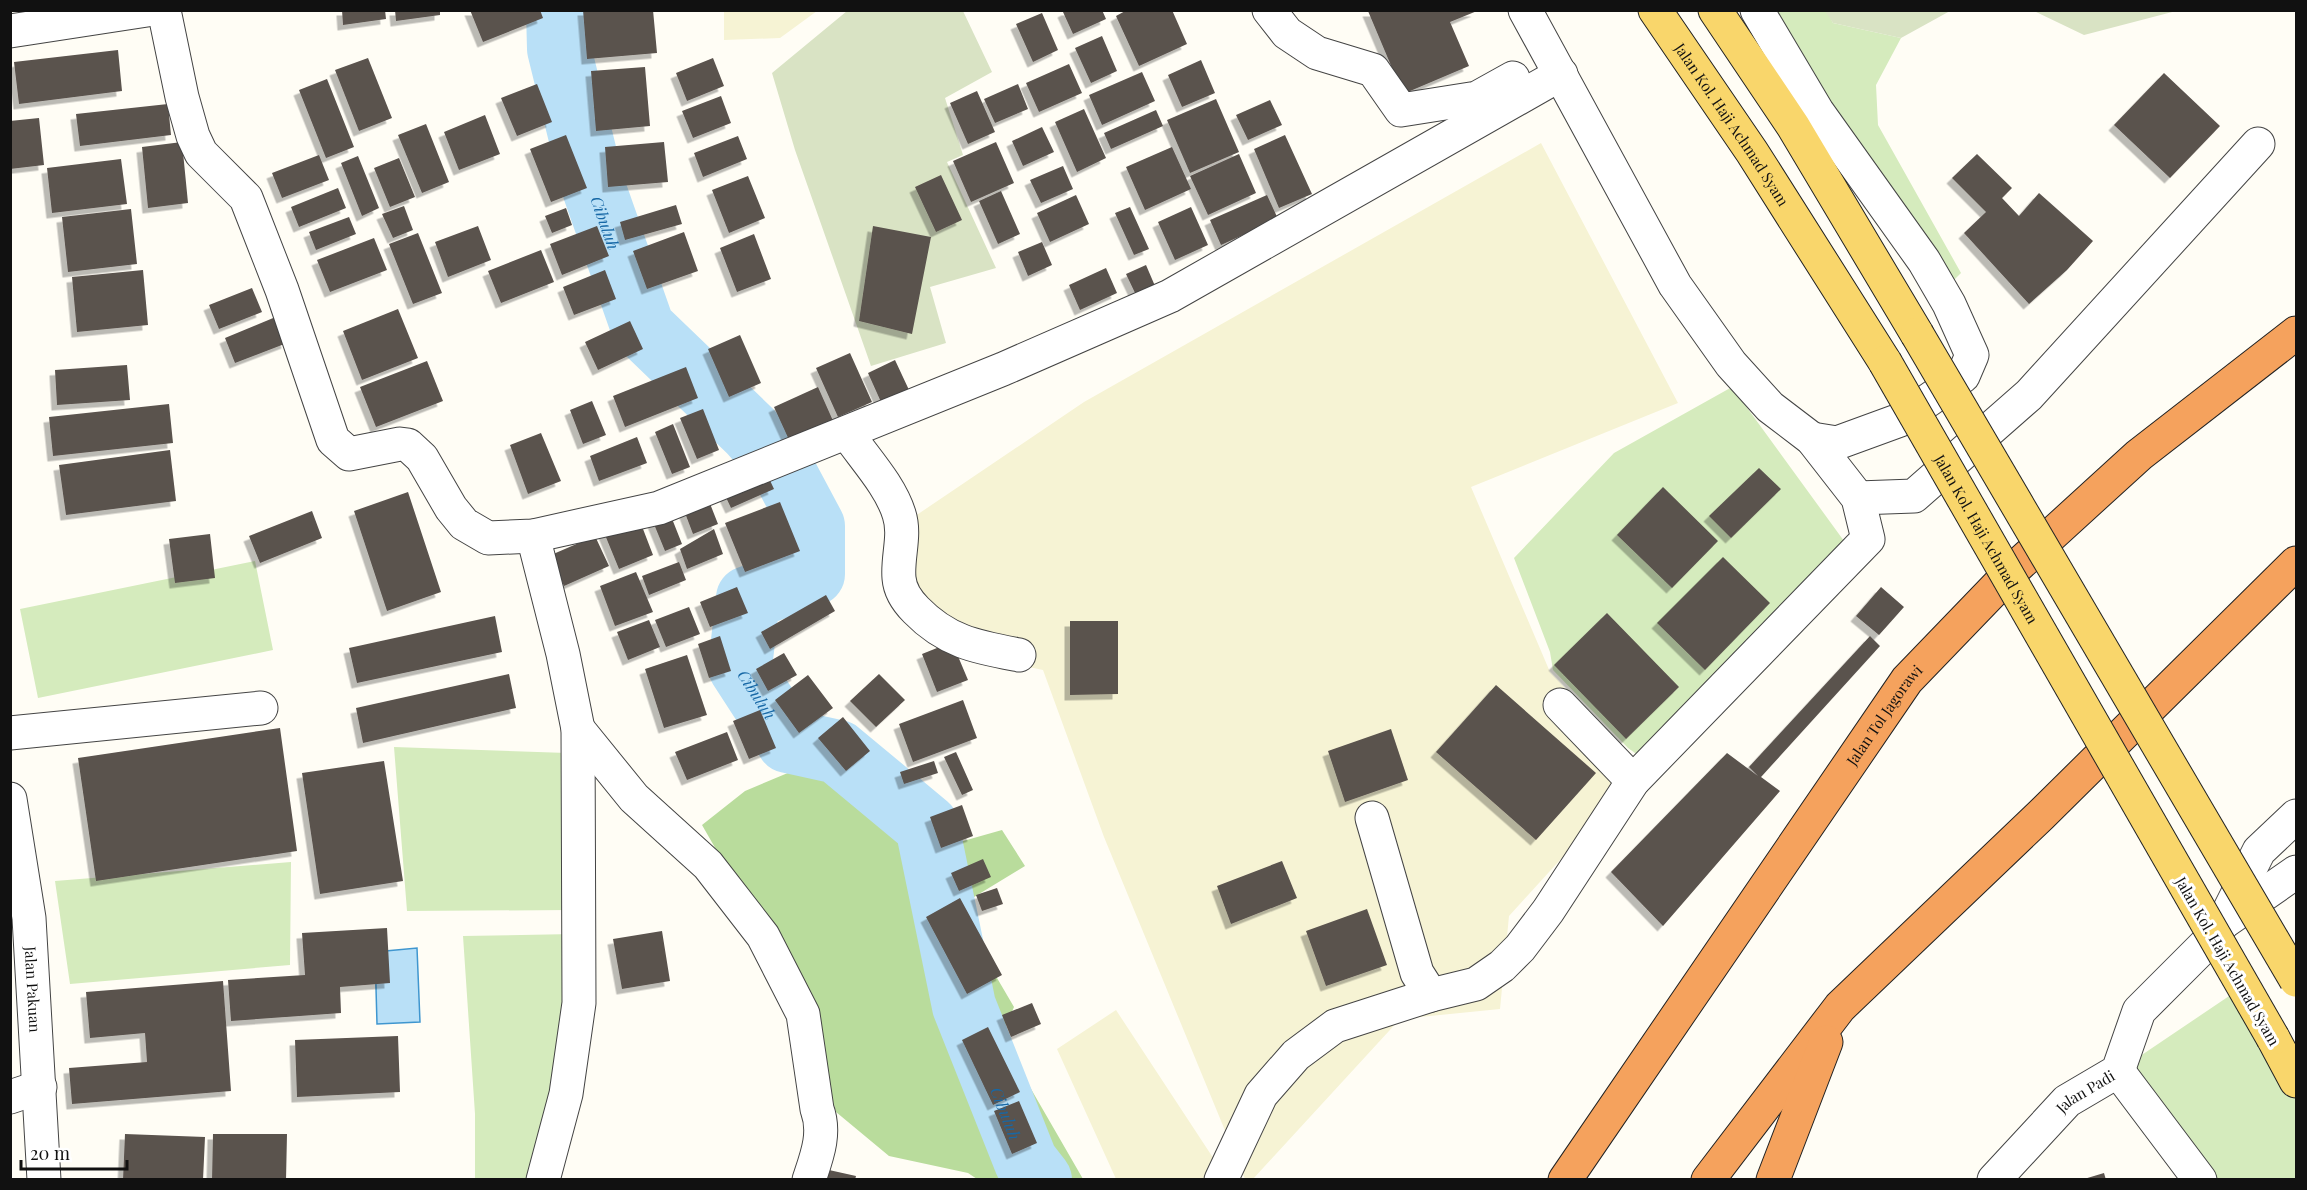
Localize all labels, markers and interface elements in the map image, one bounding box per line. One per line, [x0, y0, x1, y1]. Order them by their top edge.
street label: Jalan Kol. Haji Achmad Syam [1670, 38, 1794, 210]
water label: Cibuluh [587, 193, 625, 252]
street label: Jalan Kol. Haji Achmad Syam [1930, 450, 2043, 628]
street label: Jalan Tol Jagorawi [1841, 660, 1927, 770]
water label: Cibuluh [734, 665, 781, 723]
street label: Jalan Kol. Haji Achmad Syam [2171, 872, 2285, 1050]
street label: Jalan Pakuan [21, 945, 46, 1033]
street label: Jalan Padi [2051, 1065, 2119, 1118]
water label: Cibuluh [987, 1084, 1027, 1143]
scale bar [21, 1133, 128, 1171]
text: 20 m [30, 1141, 70, 1165]

